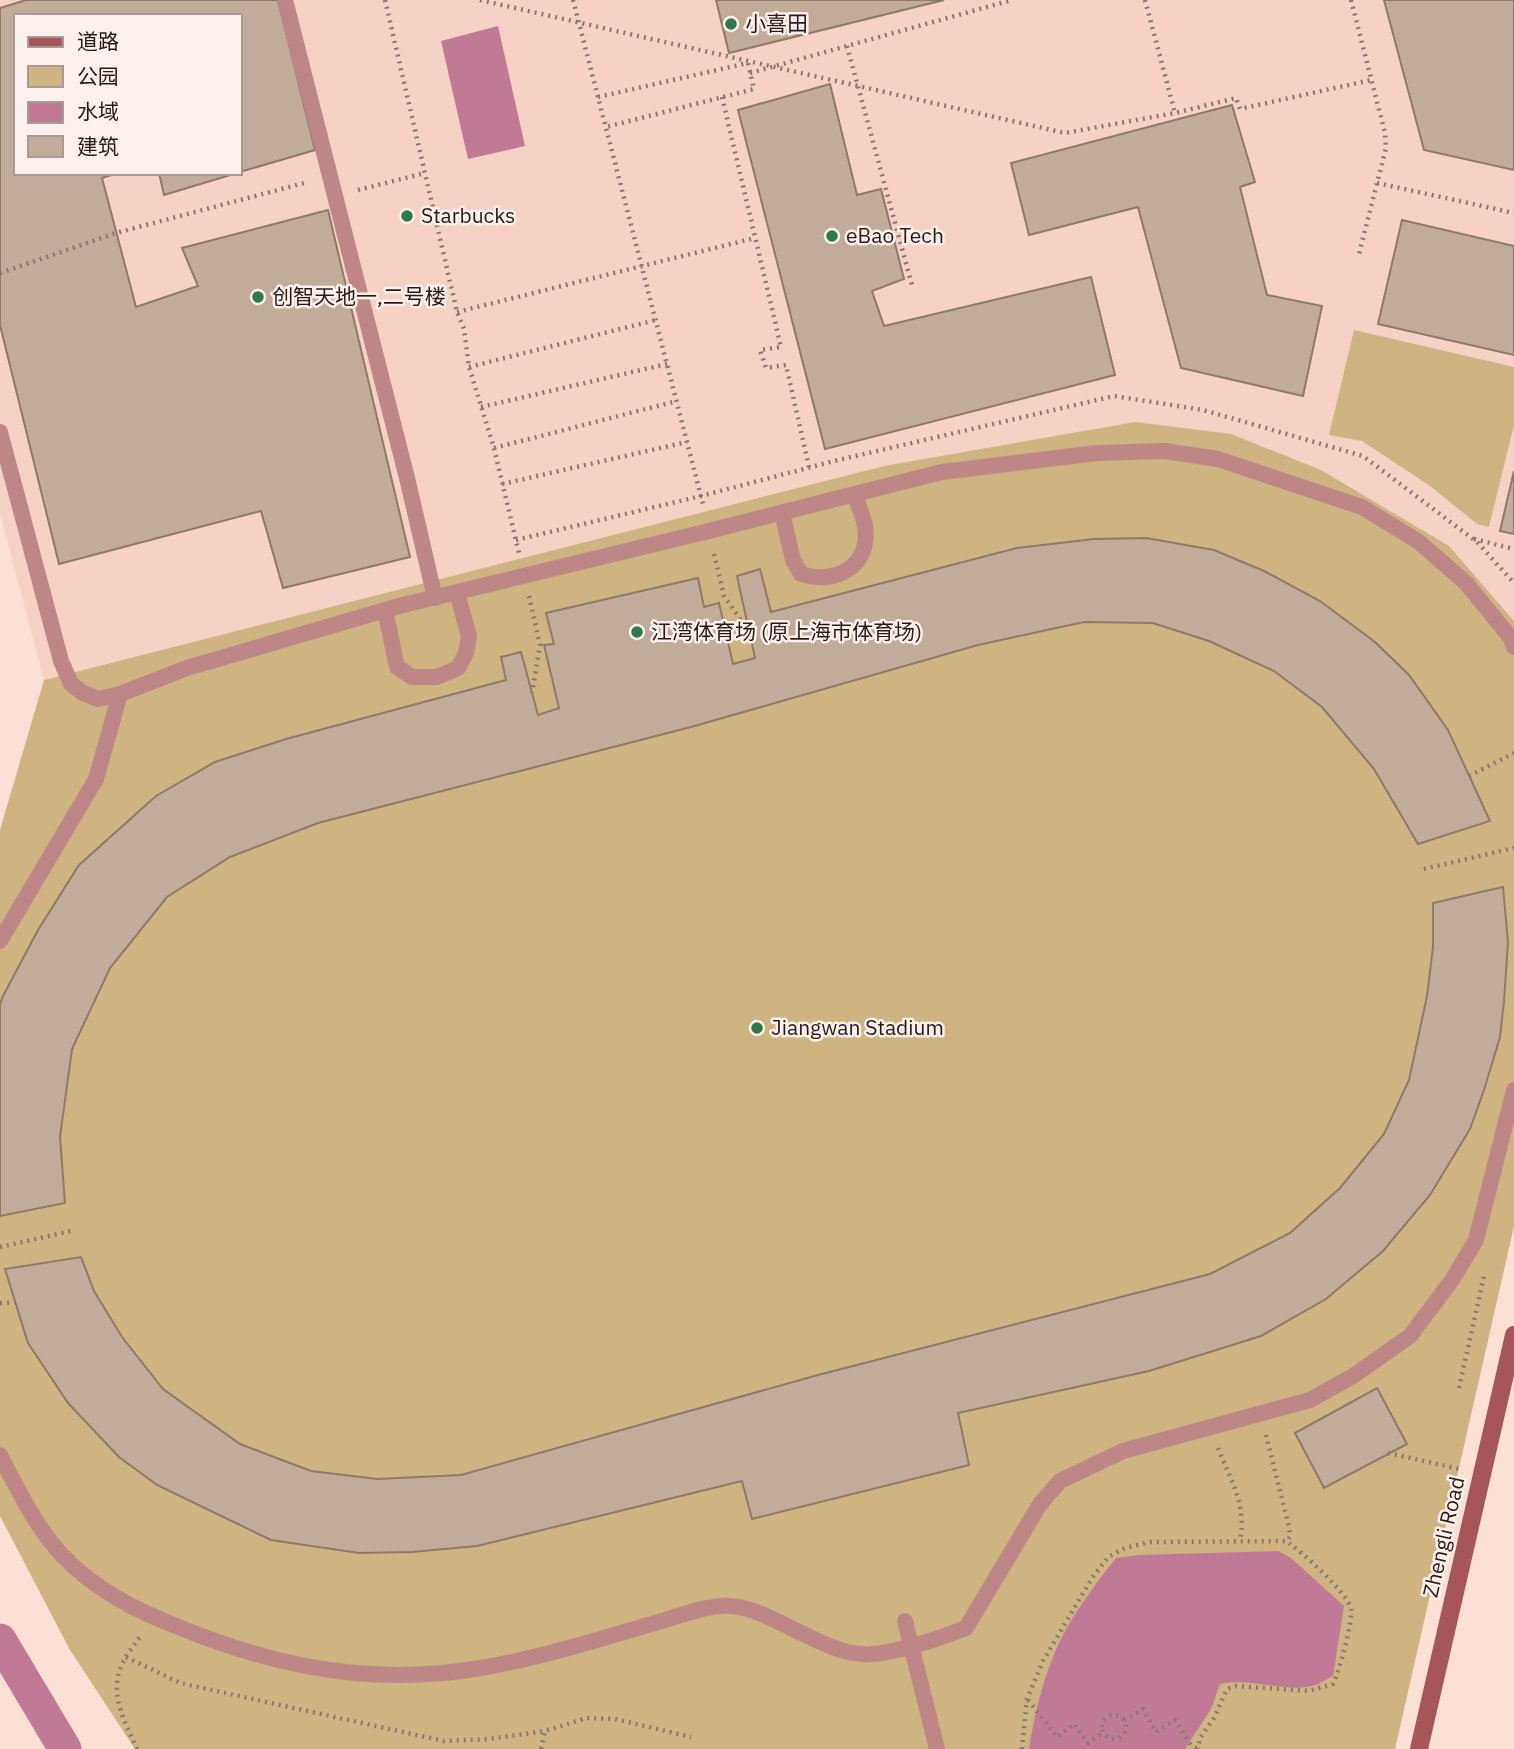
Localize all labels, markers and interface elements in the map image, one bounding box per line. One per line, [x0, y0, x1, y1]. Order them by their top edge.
place label: 小喜田 [745, 9, 808, 37]
legend [14, 14, 242, 175]
marker: 小喜田 [723, 16, 739, 32]
text: 道路 [77, 27, 119, 55]
text: 公园 [77, 62, 119, 90]
text: 水域 [77, 97, 119, 125]
text: 建筑 [77, 132, 119, 160]
place label: Starbucks [421, 201, 515, 229]
marker: Starbucks [399, 208, 415, 224]
place label: eBao Tech [846, 221, 944, 249]
marker: eBao Tech [824, 228, 840, 244]
place label: 创智天地一,二号楼 [272, 282, 446, 310]
marker: 创智天地一,二号楼 [250, 289, 266, 305]
place label: 江湾体育场 (原上海市体育场) [651, 617, 922, 645]
marker: 江湾体育场 (原上海市体育场) [629, 624, 645, 640]
place label: Jiangwan Stadium [771, 1013, 944, 1041]
marker: Jiangwan Stadium [749, 1020, 765, 1036]
street label: Zhengli Road [1416, 1474, 1470, 1600]

